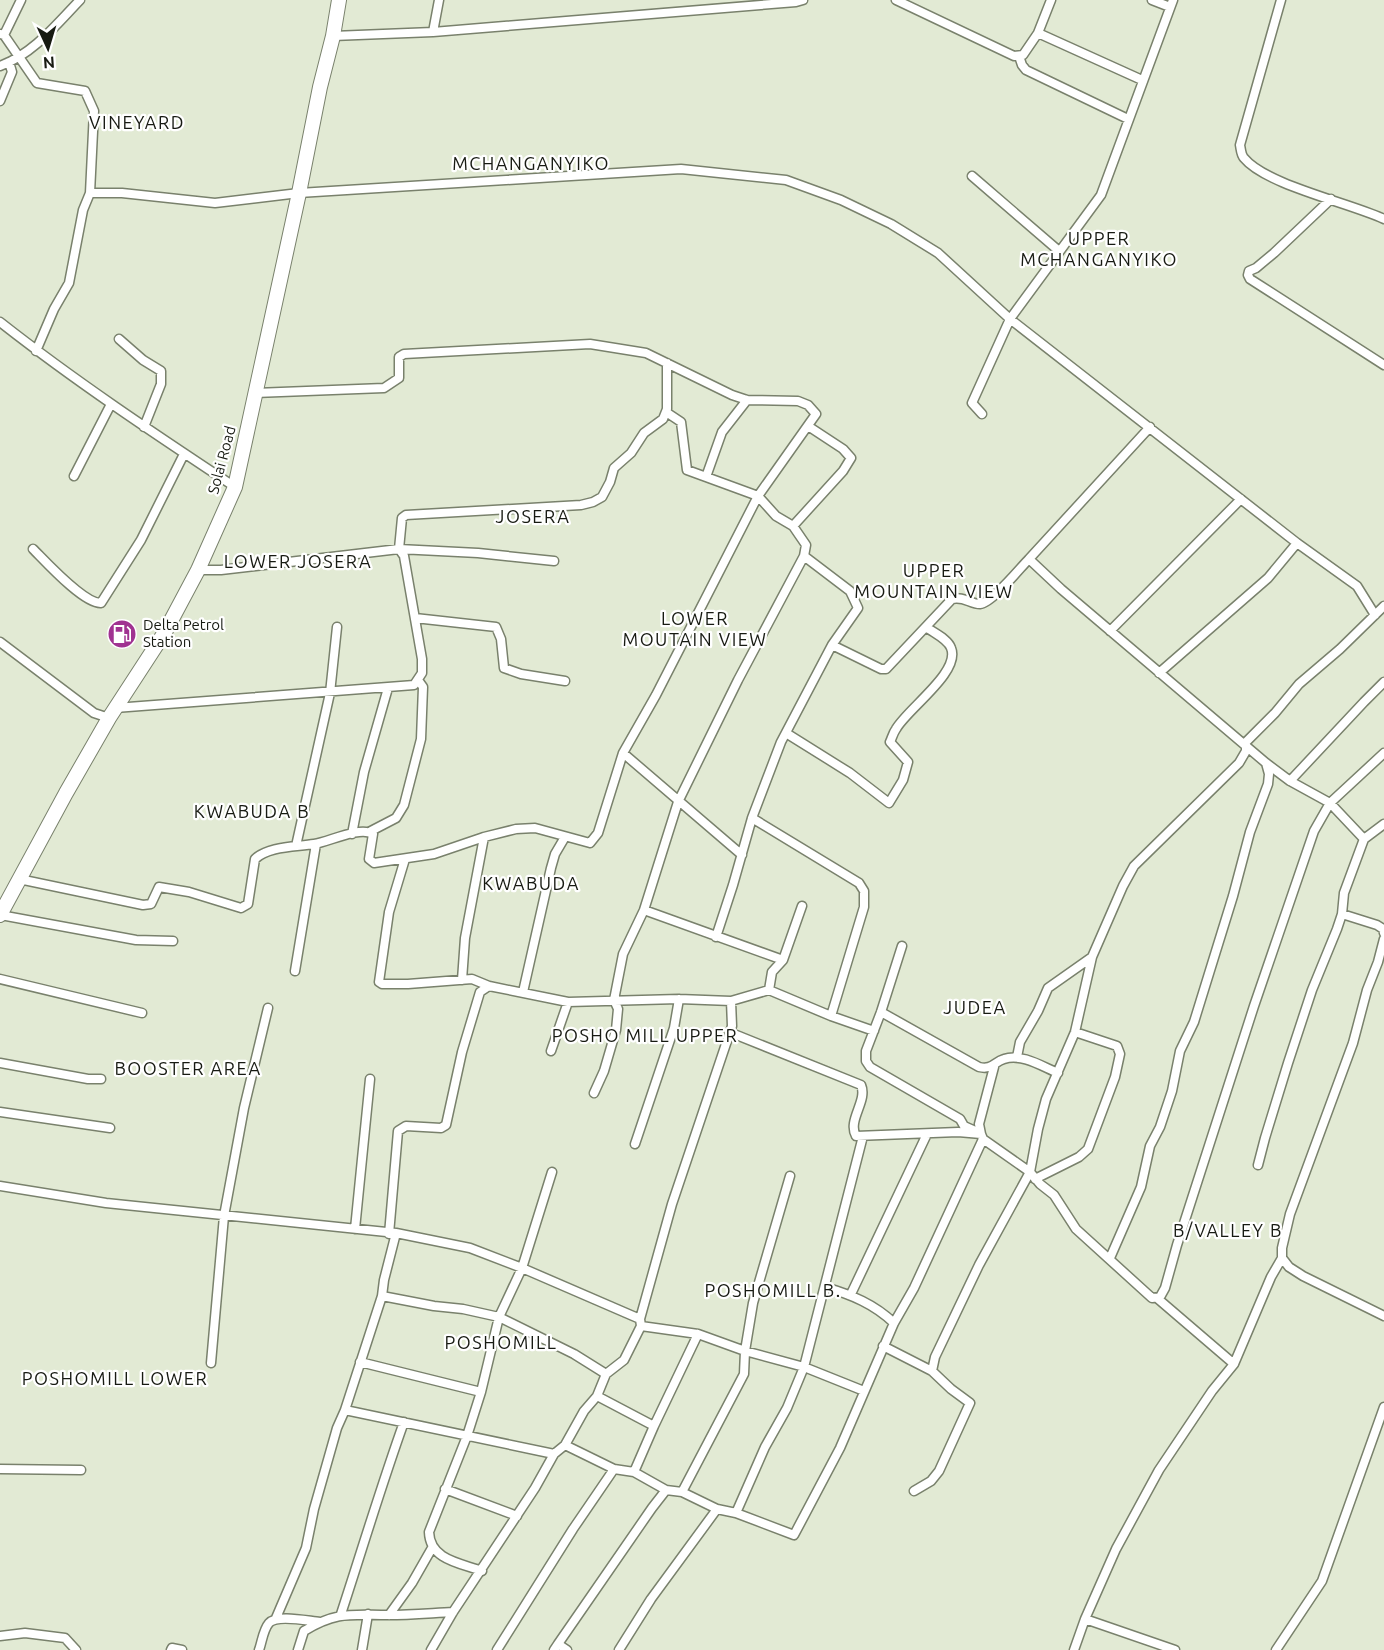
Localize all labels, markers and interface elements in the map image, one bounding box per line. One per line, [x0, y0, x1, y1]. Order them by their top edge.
north arrow [18, 18, 78, 78]
text: N [42, 54, 56, 72]
district label: VINEYARD [89, 112, 185, 132]
district label: MCHANGANYIKO [452, 153, 610, 173]
district label: UPPER MCHANGANYIKO [1020, 228, 1178, 269]
street label: Solai Road [204, 424, 239, 496]
district label: JOSERA [496, 506, 570, 526]
district label: LOWER JOSERA [224, 551, 372, 571]
district label: UPPER MOUNTAIN VIEW [854, 560, 1014, 601]
district label: LOWER MOUTAIN VIEW [623, 608, 767, 649]
place label: Delta Petrol Station [143, 616, 224, 650]
fuel station icon: Delta Petrol Station [106, 618, 138, 650]
district label: KWABUDA B [194, 801, 310, 821]
district label: KWABUDA [482, 873, 580, 893]
district label: JUDEA [943, 997, 1007, 1017]
district label: POSHO MILL UPPER [552, 1025, 738, 1045]
district label: BOOSTER AREA [114, 1058, 262, 1078]
district label: B/VALLEY B [1173, 1220, 1283, 1240]
district label: POSHOMILL B. [704, 1280, 842, 1300]
district label: POSHOMILL [445, 1332, 557, 1352]
district label: POSHOMILL LOWER [22, 1368, 208, 1388]

